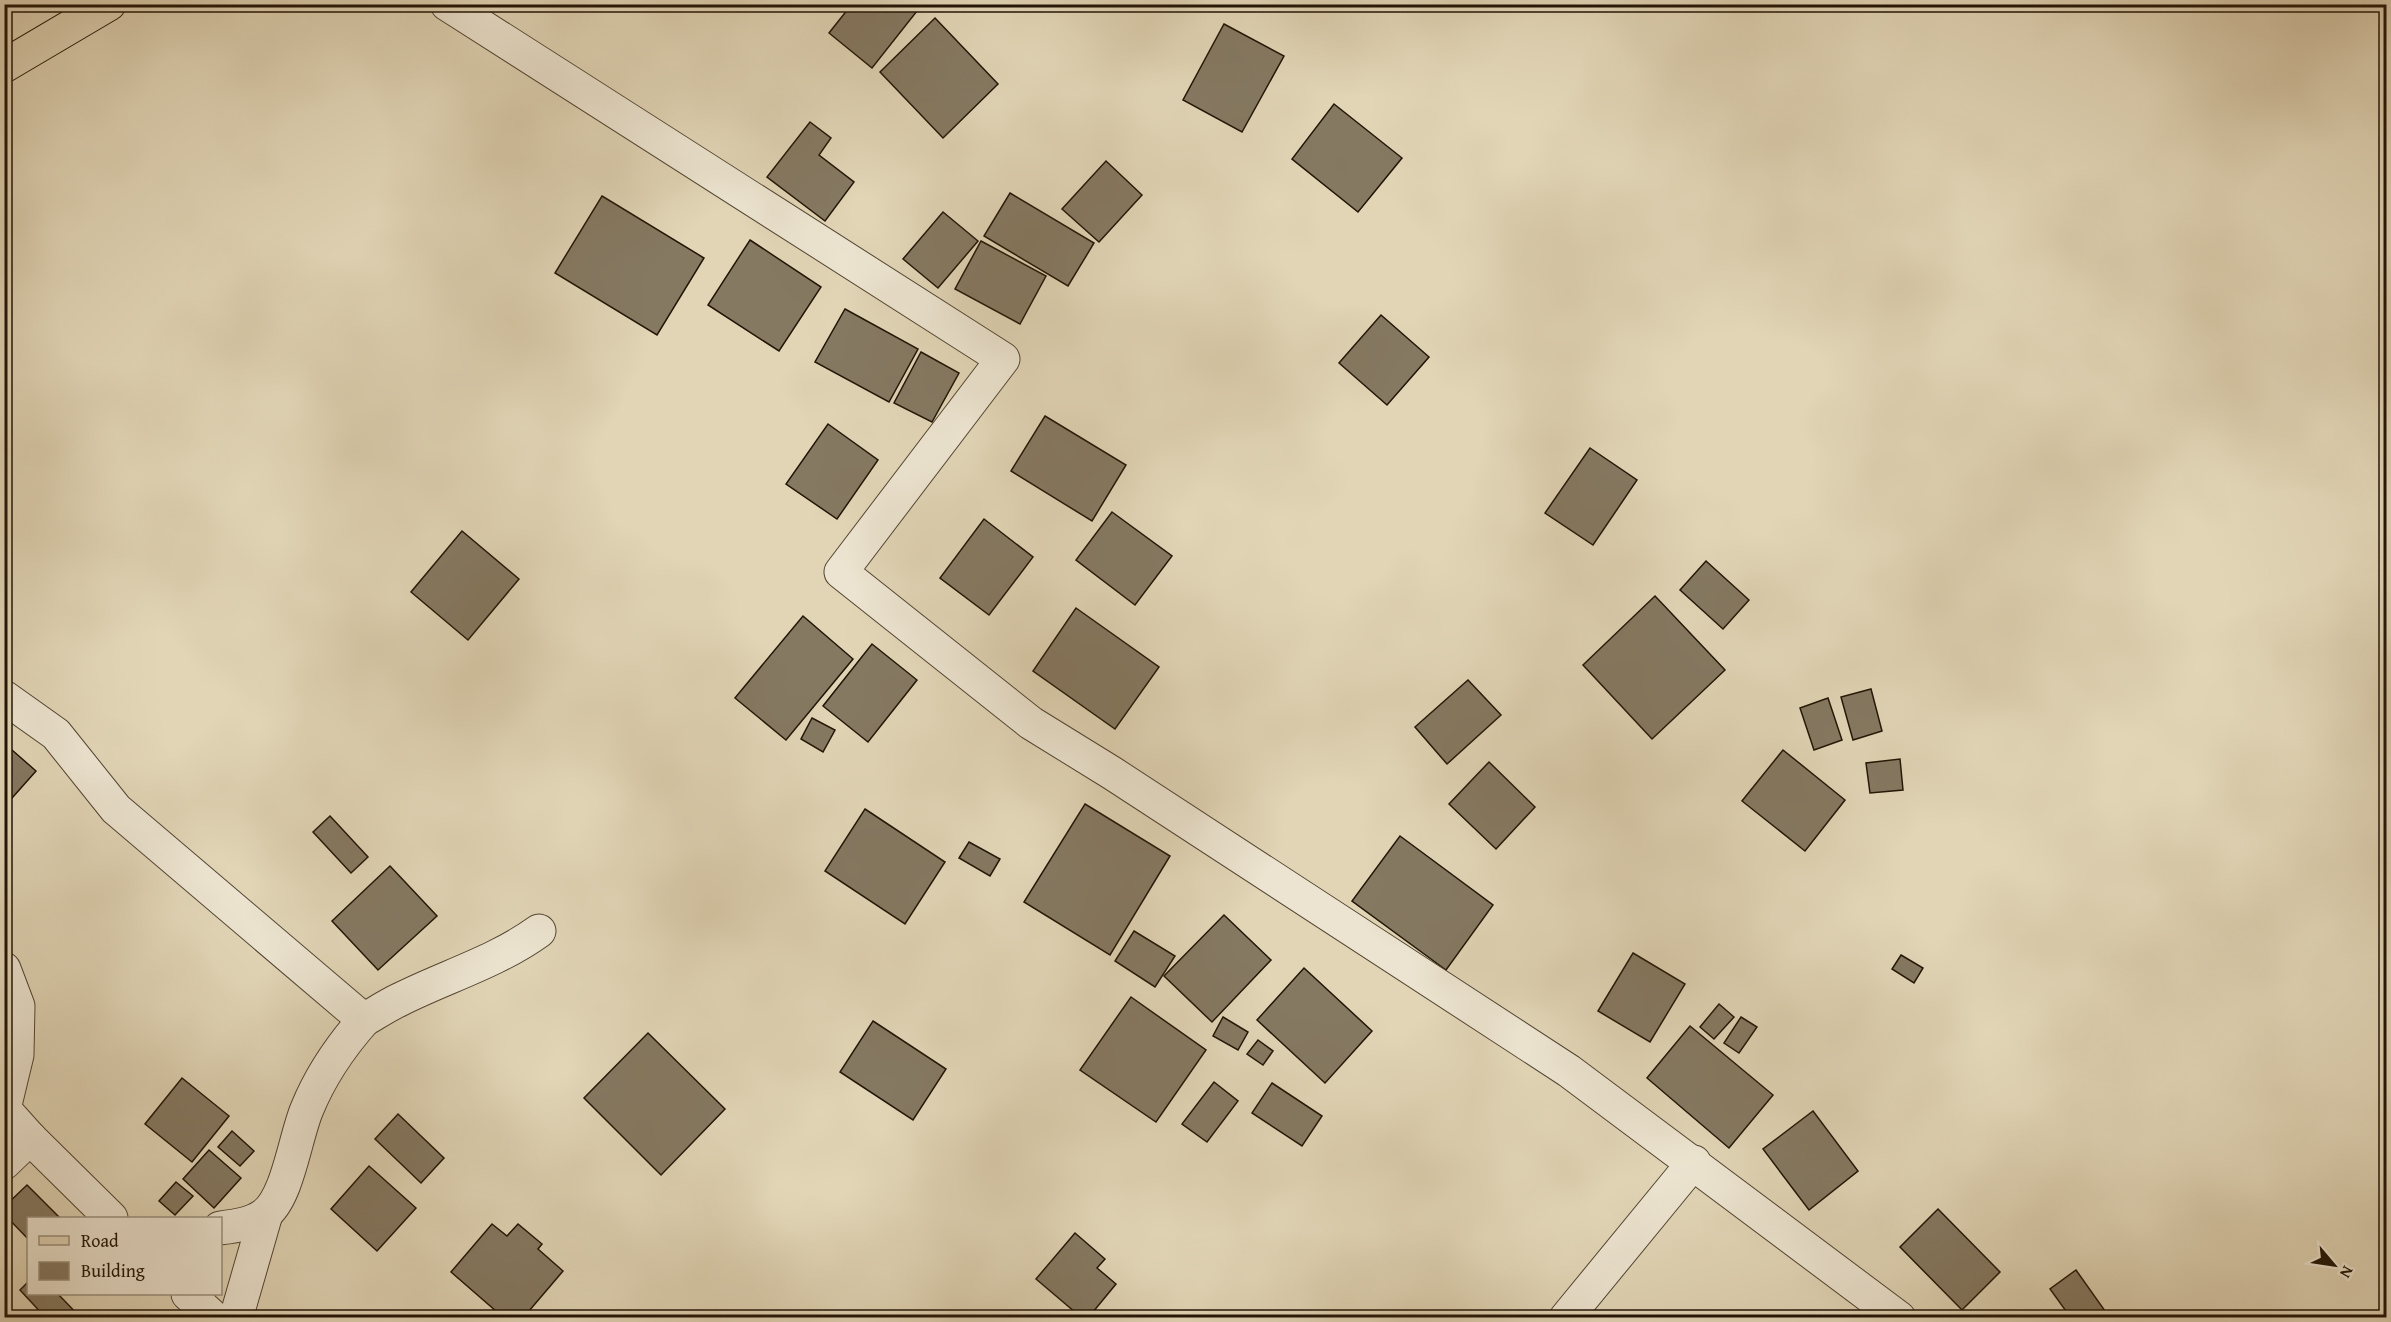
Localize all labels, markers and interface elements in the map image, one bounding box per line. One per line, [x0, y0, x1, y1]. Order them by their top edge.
legend [27, 1217, 222, 1295]
text: Road [81, 1227, 119, 1254]
north arrow [2304, 1235, 2364, 1295]
text: Building [81, 1257, 145, 1284]
text: N [2334, 1262, 2360, 1283]

